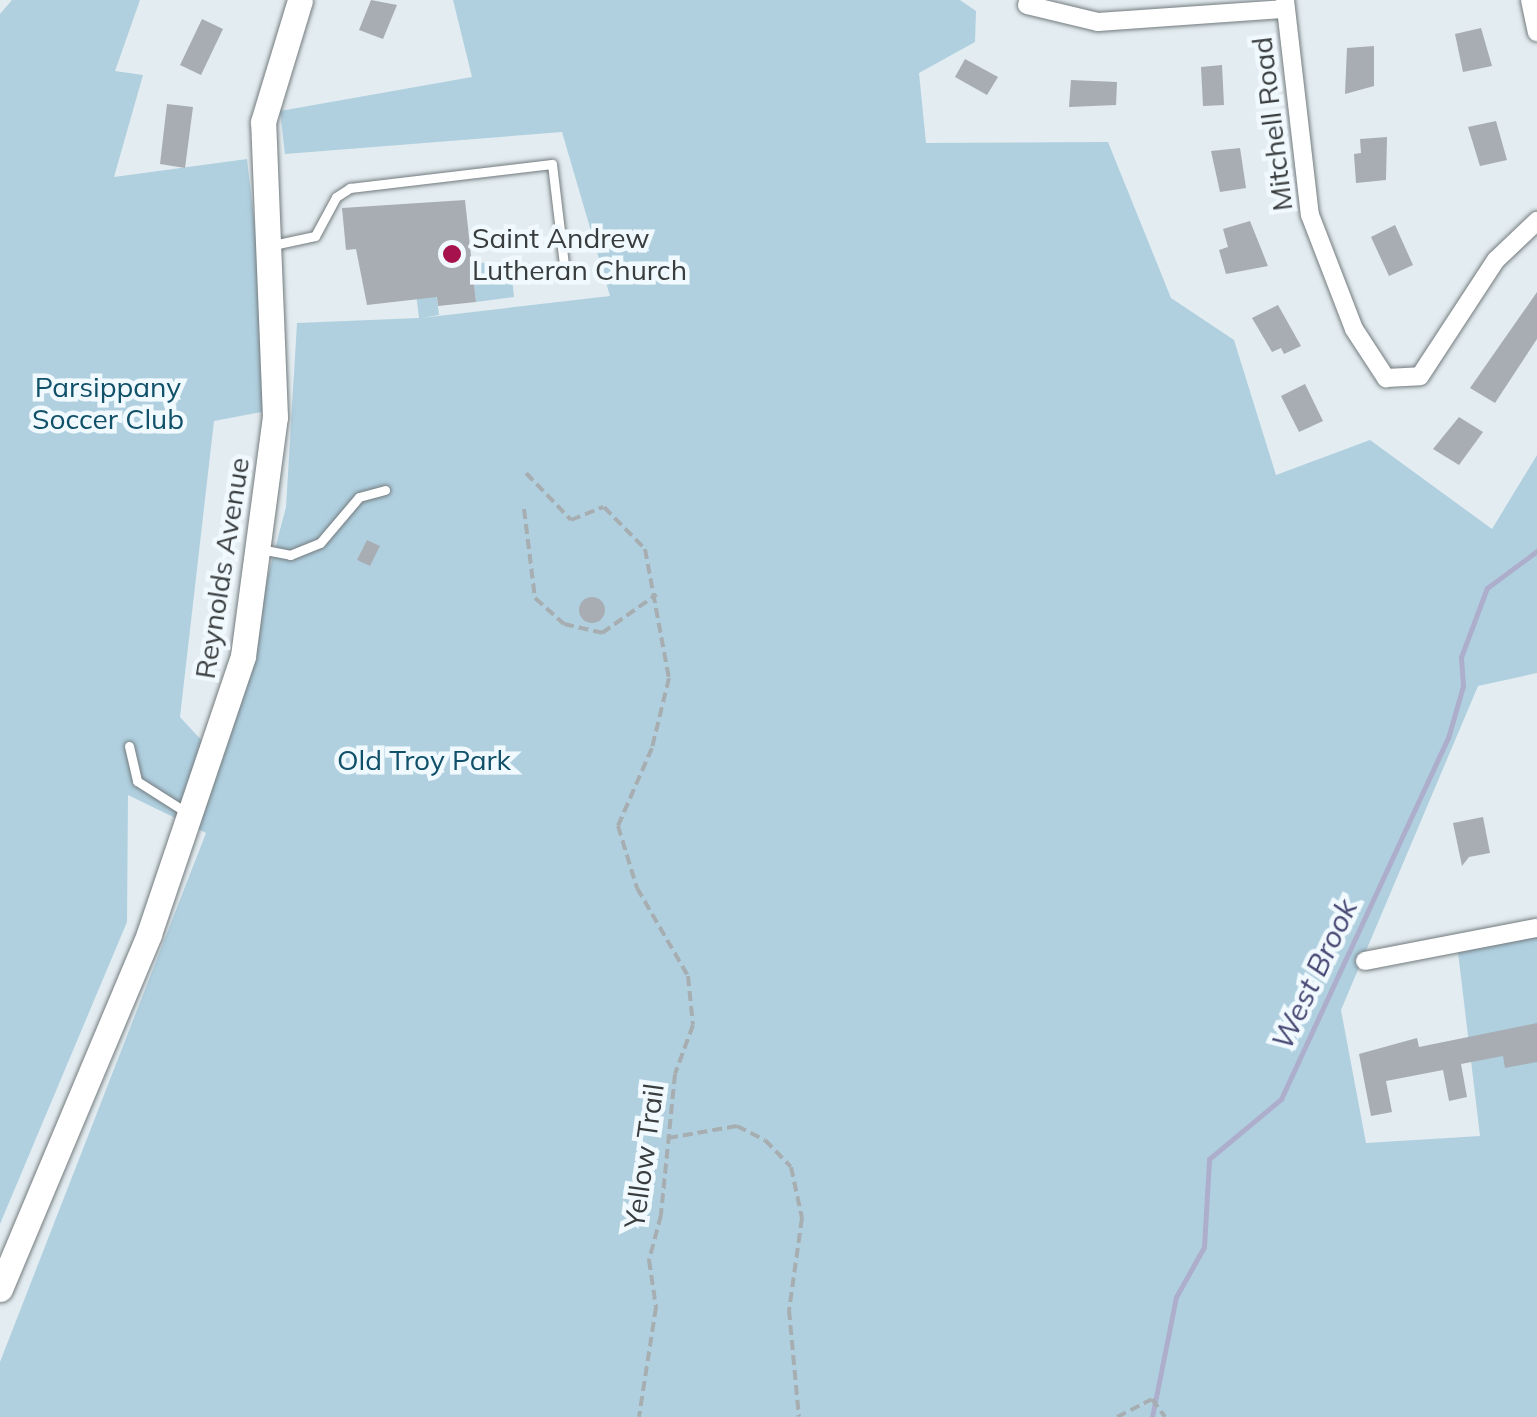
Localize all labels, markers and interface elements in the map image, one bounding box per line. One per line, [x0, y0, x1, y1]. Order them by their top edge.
street label: Mitchell Road [1245, 35, 1299, 213]
place label: Saint Andrew Lutheran Church [472, 221, 687, 287]
marker: Saint Andrew Lutheran Church [441, 243, 463, 265]
park label: Parsippany Soccer Club [32, 370, 184, 436]
street label: Reynolds Avenue [188, 455, 256, 681]
park label: Old Troy Park [337, 743, 511, 777]
water label: West Brook [1263, 893, 1365, 1055]
street label: Yellow Trail [617, 1082, 671, 1230]

